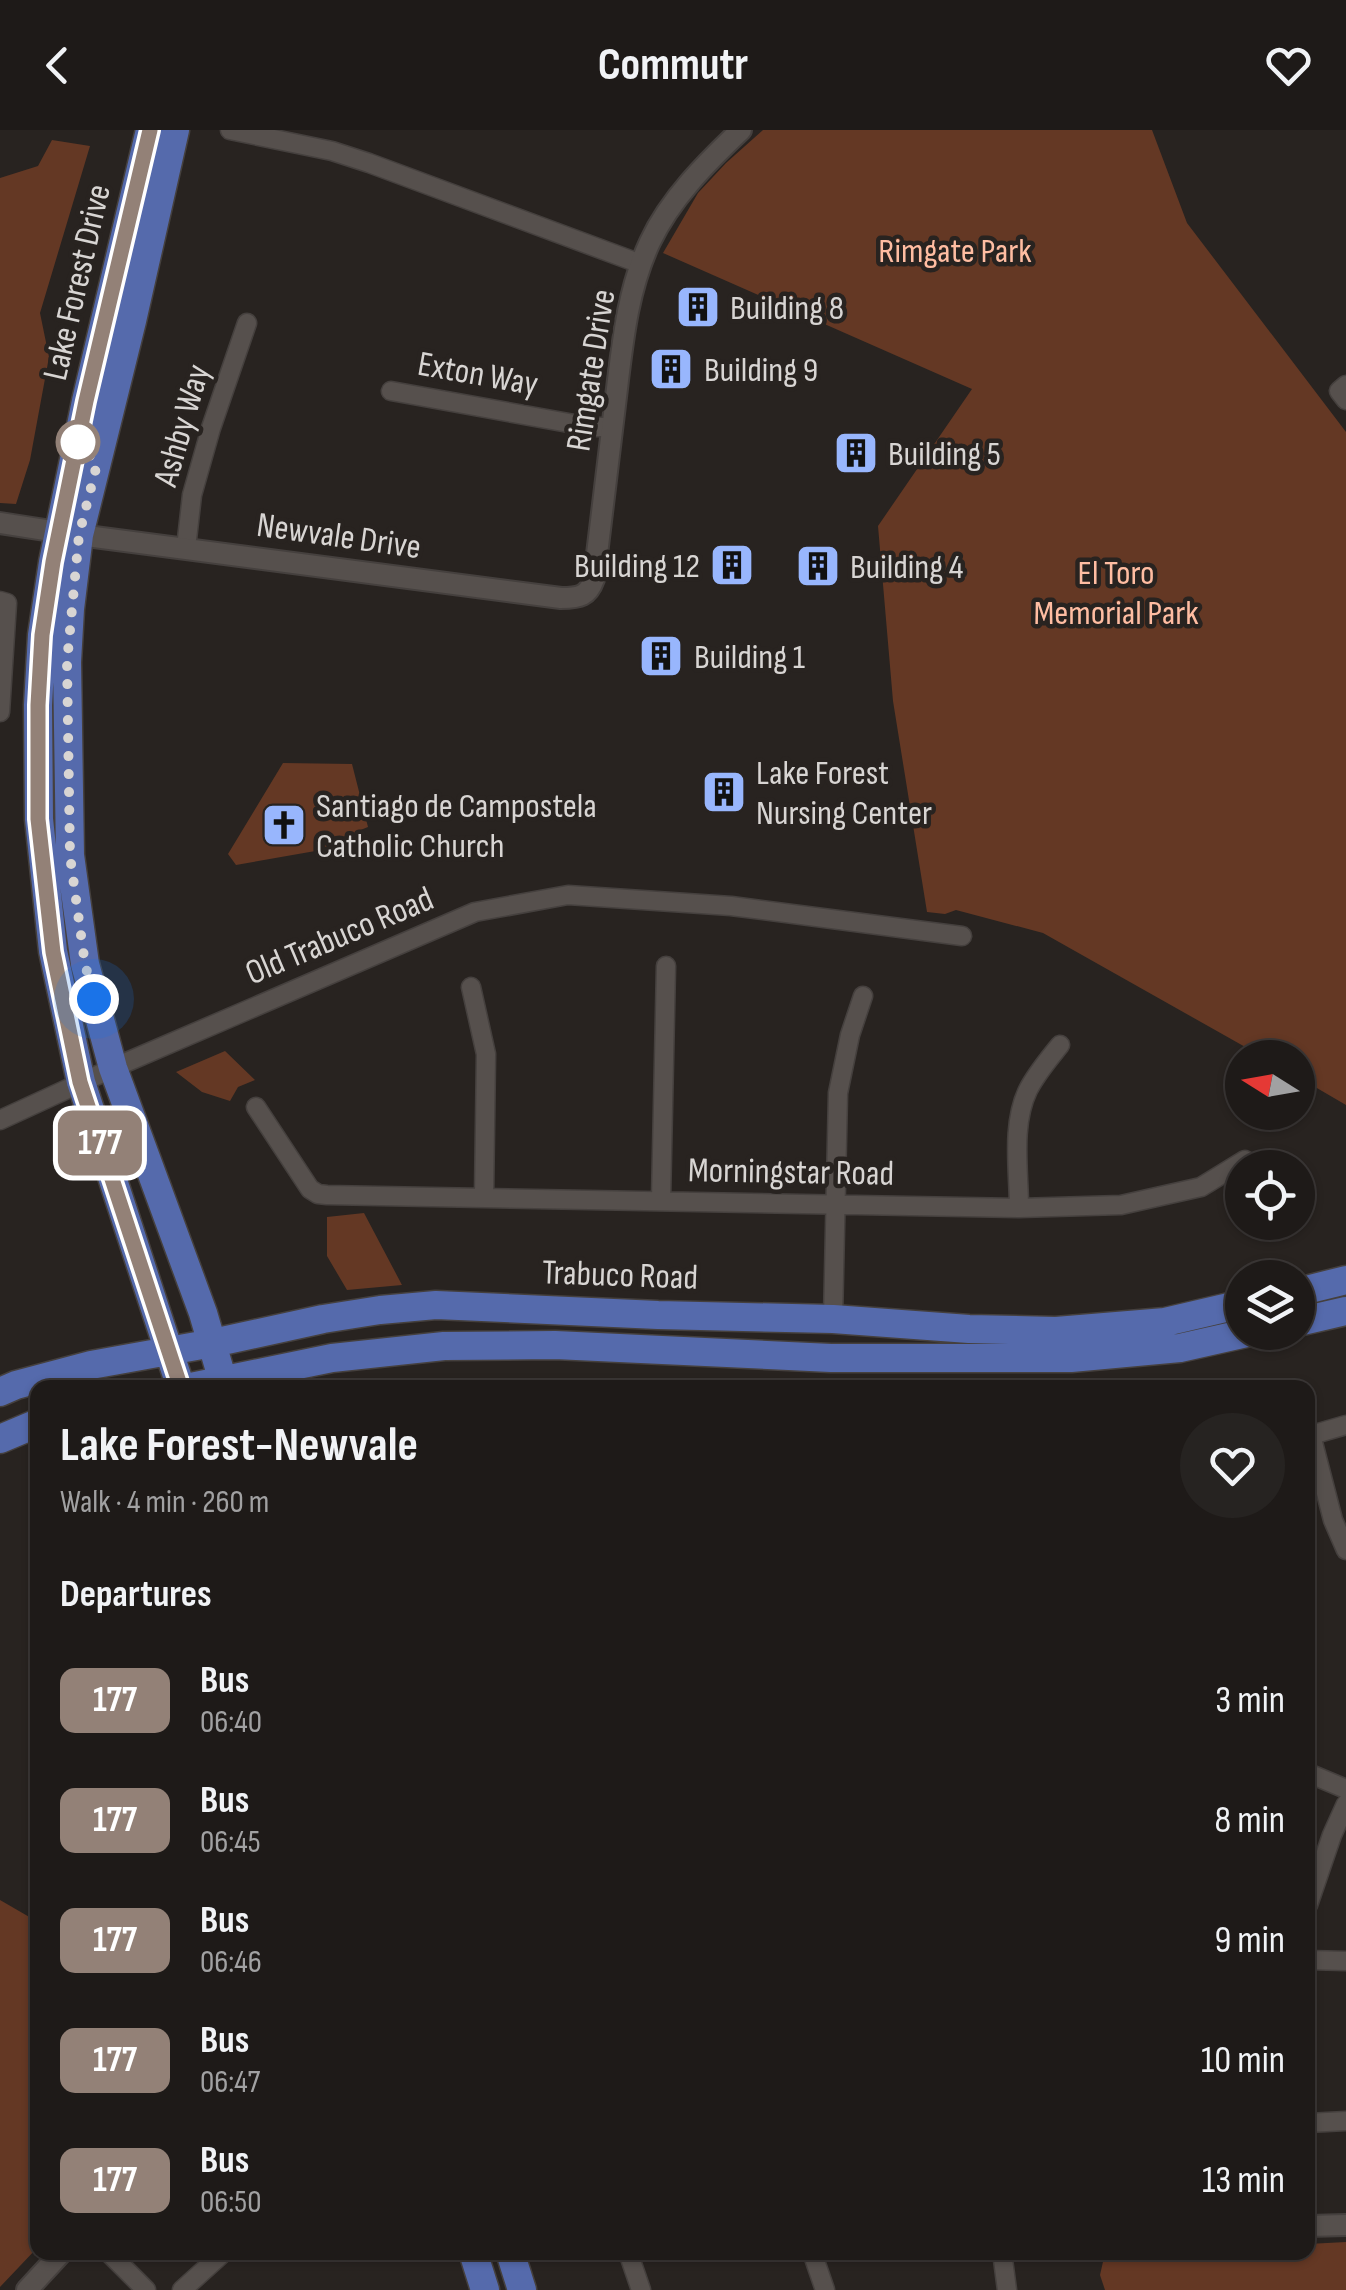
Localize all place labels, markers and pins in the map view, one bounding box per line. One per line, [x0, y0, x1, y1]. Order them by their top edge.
building icon: Building 8 [675, 284, 721, 330]
place label: Building 8 [730, 287, 844, 330]
building icon: Building 9 [648, 346, 694, 392]
place label: Building 9 [704, 349, 818, 392]
unlabelled marker [57, 421, 99, 463]
building icon: Building 5 [833, 430, 879, 476]
place label: Building 5 [888, 433, 1001, 476]
building icon: Building 12 [709, 542, 755, 588]
building icon: Building 4 [795, 543, 841, 589]
place label: Building 12 [574, 545, 700, 588]
place label: Building 4 [850, 546, 963, 589]
building icon: Building 1 [638, 633, 684, 679]
place label: Building 1 [694, 636, 805, 679]
place label: Lake Forest Nursing Center [756, 752, 932, 835]
building icon: Lake Forest Nursing Center [701, 769, 747, 815]
place label: Santiago de Campostela Catholic Church [316, 785, 597, 868]
church icon: Santiago de Campostela Catholic Church [261, 802, 307, 848]

